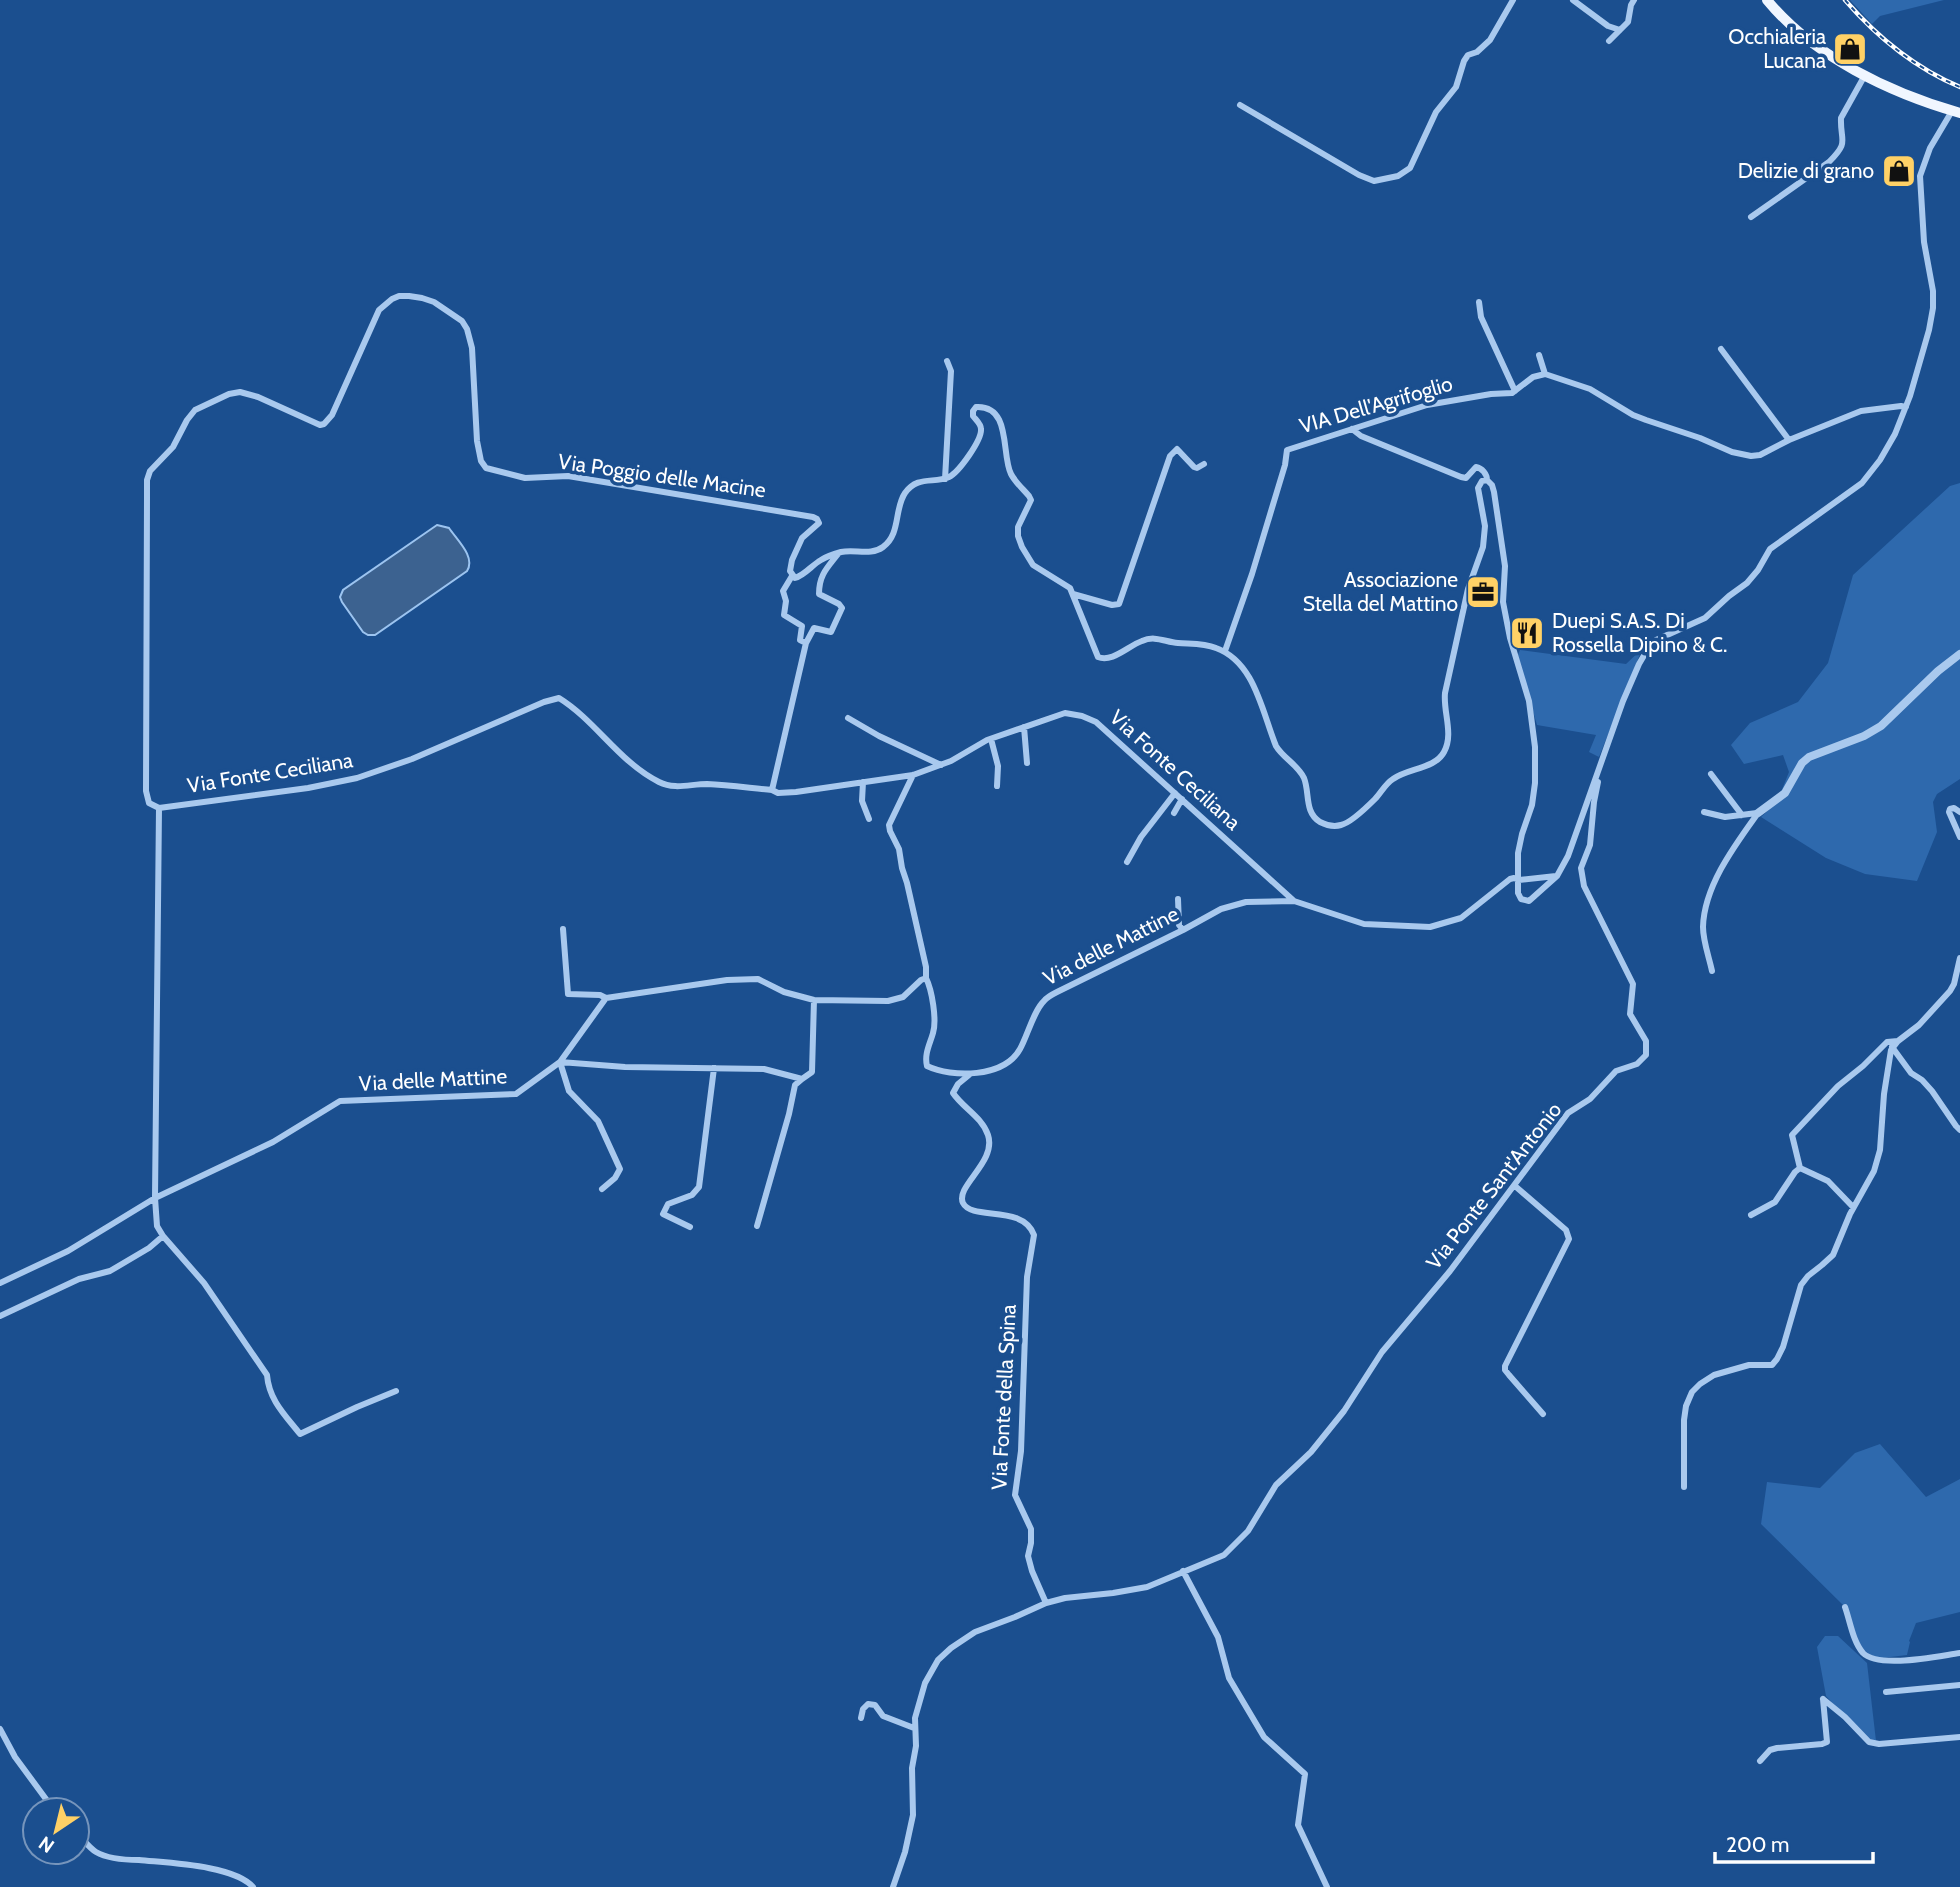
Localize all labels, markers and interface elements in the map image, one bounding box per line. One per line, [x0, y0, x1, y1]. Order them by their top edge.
place label: Occhialeria Lucana [1728, 24, 1826, 73]
shop icon: Occhialeria Lucana [1831, 30, 1869, 68]
shop icon: Delizie di grano [1880, 152, 1918, 190]
place label: Delizie di grano [1738, 158, 1874, 183]
street label: VIA Dell'Agrifoglio [1296, 371, 1455, 438]
street label: Via Poggio delle Macine [557, 449, 768, 502]
place label: Associazione Stella del Mattino [1303, 567, 1458, 616]
office icon: Associazione Stella del Mattino [1464, 573, 1502, 611]
place label: Duepi S.A.S. Di Rossella Dipino & C. [1552, 608, 1727, 657]
restaurant icon: Duepi S.A.S. Di Rossella Dipino & C. [1508, 614, 1546, 652]
street label: Via Fonte Ceciliana [1105, 704, 1246, 835]
street label: Via Fonte Ceciliana [185, 747, 355, 798]
street label: Via delle Mattine [1039, 901, 1183, 990]
street label: Via delle Mattine [358, 1063, 508, 1096]
street label: Via Ponte Sant'Antonio [1421, 1097, 1567, 1274]
street label: Via Fonte della Spina [986, 1304, 1021, 1490]
north arrow [21, 1796, 91, 1866]
scale bar [1715, 1820, 1872, 1864]
text: N [34, 1831, 59, 1858]
text: 200 m [1726, 1832, 1789, 1857]

